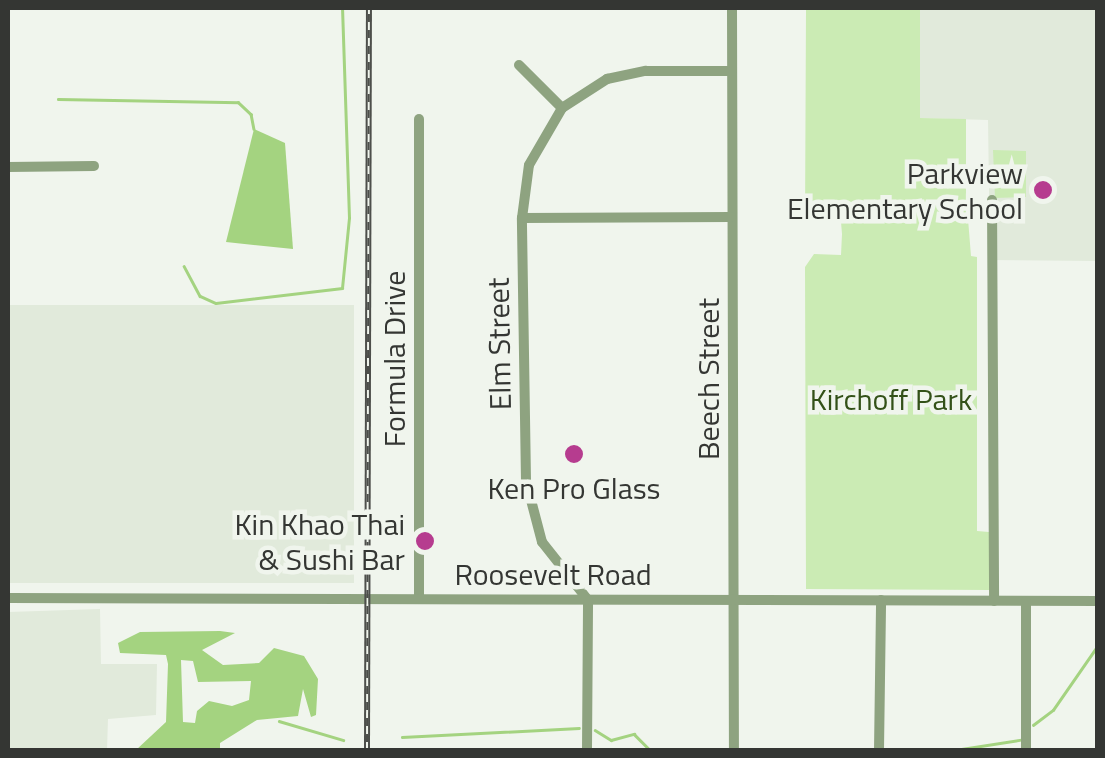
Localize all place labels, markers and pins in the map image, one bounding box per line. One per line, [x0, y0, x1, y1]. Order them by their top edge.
place label: Parkview Elementary School [787, 155, 1023, 226]
marker: Parkview Elementary School [1032, 179, 1054, 201]
marker: Ken Pro Glass [563, 443, 585, 465]
place label: Ken Pro Glass [487, 470, 661, 506]
place label: Kin Khao Thai & Sushi Bar [235, 506, 405, 576]
marker: Kin Khao Thai & Sushi Bar [414, 530, 436, 552]

